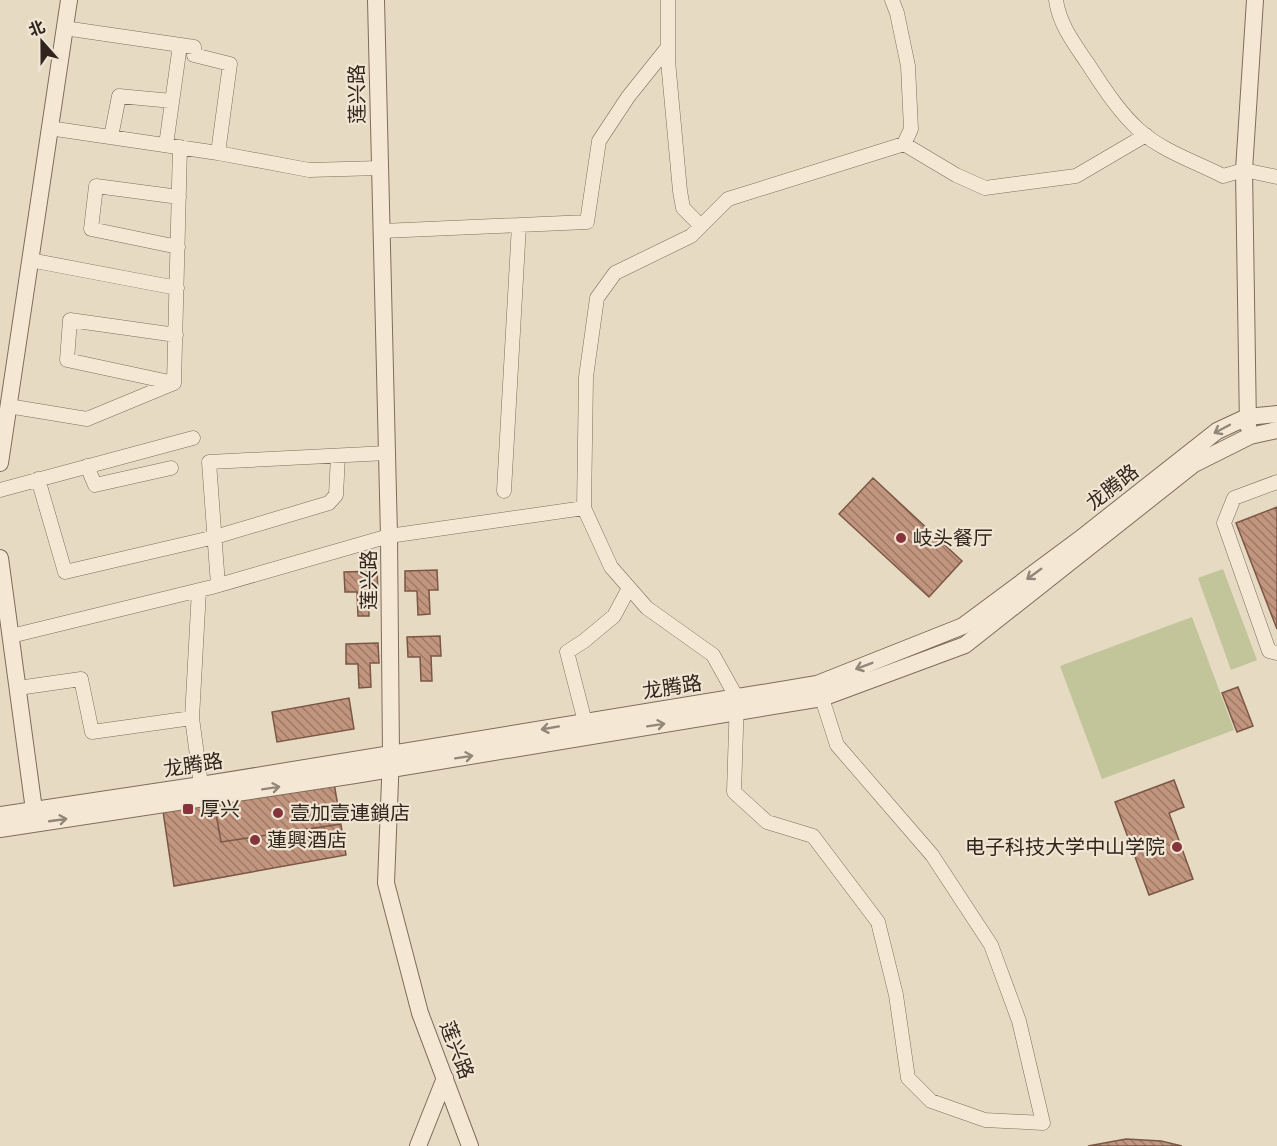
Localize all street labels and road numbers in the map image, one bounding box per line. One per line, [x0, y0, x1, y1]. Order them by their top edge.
street label: 莲兴路 [339, 64, 371, 124]
street label: 龙腾路 [1078, 455, 1144, 516]
street label: 莲兴路 [352, 550, 382, 610]
street label: 龙腾路 [640, 666, 704, 705]
street label: 龙腾路 [161, 744, 225, 783]
street label: 莲兴路 [434, 1016, 484, 1083]

